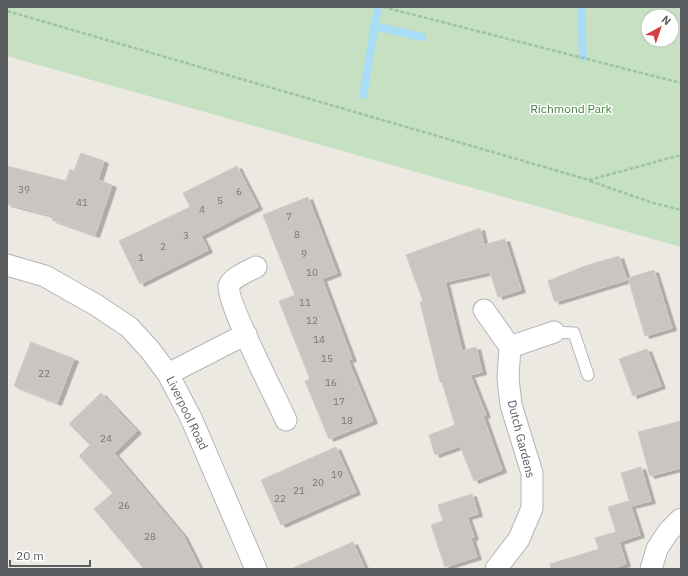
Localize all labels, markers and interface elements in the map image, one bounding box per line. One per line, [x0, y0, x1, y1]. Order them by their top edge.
north arrow [640, 8, 680, 48]
text: N [659, 12, 674, 28]
park label: Richmond Park [530, 101, 612, 116]
house number: 39 [18, 183, 30, 196]
house number: 6 [236, 185, 242, 198]
house number: 5 [217, 194, 223, 207]
house number: 41 [76, 196, 88, 209]
house number: 4 [199, 203, 205, 216]
house number: 7 [286, 210, 292, 223]
house number: 8 [294, 228, 300, 241]
house number: 3 [183, 229, 189, 242]
house number: 2 [160, 240, 166, 253]
house number: 9 [301, 247, 307, 260]
house number: 1 [138, 251, 144, 264]
house number: 10 [306, 266, 318, 279]
house number: 11 [299, 296, 311, 309]
house number: 12 [306, 314, 318, 327]
house number: 14 [313, 333, 325, 346]
house number: 15 [321, 352, 333, 365]
house number: 22 [38, 367, 50, 380]
street label: Liverpool Road [163, 374, 212, 452]
house number: 16 [325, 376, 337, 389]
house number: 17 [333, 395, 345, 408]
street label: Dutch Gardens [505, 398, 538, 480]
house number: 18 [341, 414, 353, 427]
house number: 24 [100, 432, 112, 445]
house number: 19 [331, 468, 343, 481]
house number: 20 [312, 476, 324, 489]
house number: 21 [293, 484, 305, 497]
house number: 22 [274, 492, 286, 505]
house number: 26 [118, 499, 130, 512]
house number: 28 [144, 530, 156, 543]
scale bar [10, 542, 90, 568]
text: 20 m [16, 548, 44, 563]

